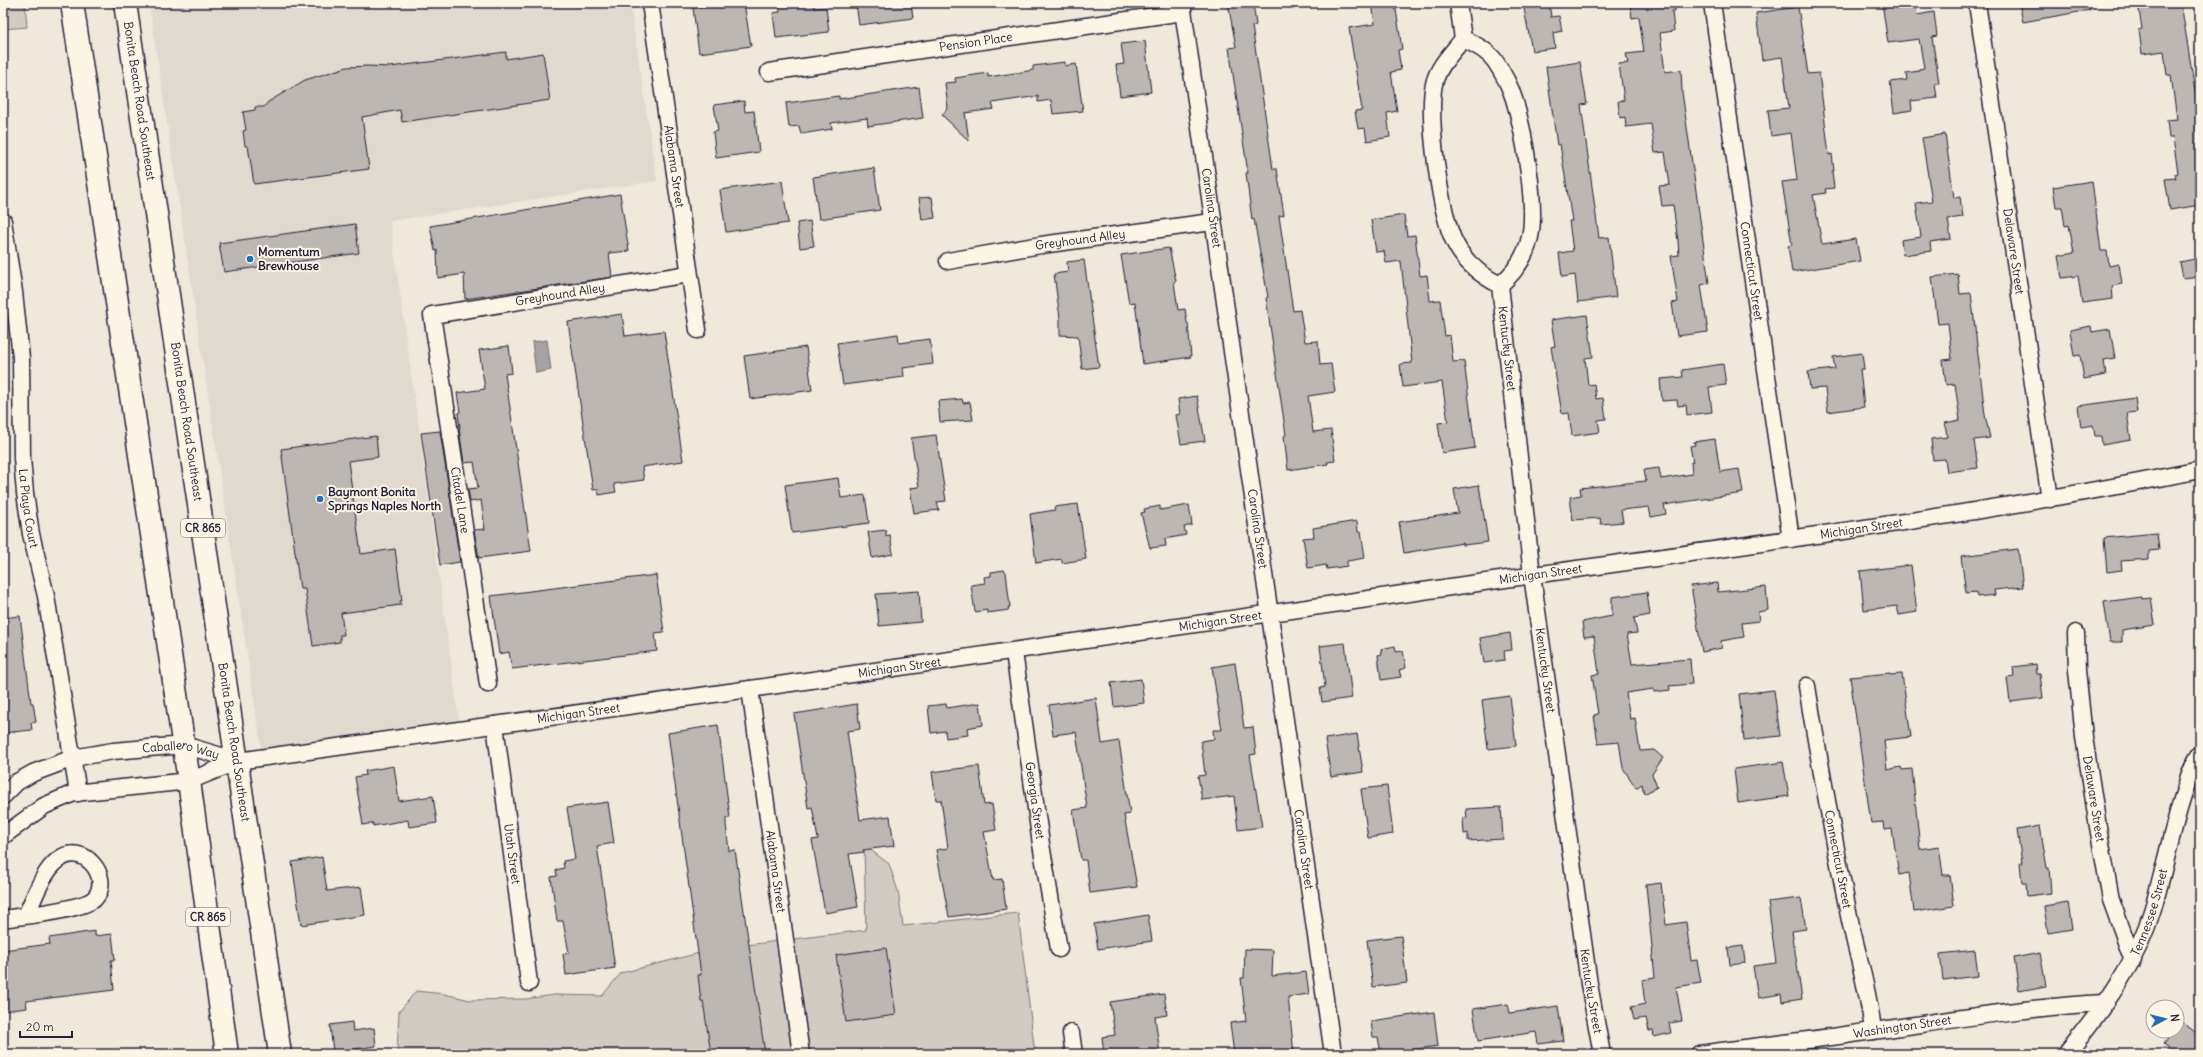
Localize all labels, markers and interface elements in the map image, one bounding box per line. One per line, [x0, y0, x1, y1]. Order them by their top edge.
street label: Bonita Beach Road Southeast [121, 20, 159, 181]
street label: Pension Place [938, 29, 1013, 54]
street label: Alabama Street [661, 124, 688, 208]
street label: Carolina Street [1199, 167, 1225, 249]
street label: Delaware Street [2000, 207, 2028, 295]
street label: Connecticut Street [1737, 221, 1767, 322]
street label: Greyhound Alley [1034, 226, 1126, 253]
place label: Momentum Brewhouse [258, 244, 320, 273]
marker: Momentum Brewhouse [245, 254, 255, 264]
street label: Greyhound Alley [514, 280, 606, 309]
street label: Kentucky Street [1495, 305, 1520, 392]
street label: Bonita Beach Road Southeast [168, 341, 206, 502]
street label: Citadel Lane [448, 466, 473, 534]
street label: La Playa Court [16, 468, 42, 549]
place label: Baymont Bonita Springs Naples North [328, 484, 441, 514]
street label: Carolina Street [1245, 488, 1271, 569]
marker: Baymont Bonita Springs Naples North [315, 494, 325, 504]
street label: Michigan Street [1819, 514, 1904, 542]
road number: CR 865 [181, 519, 225, 537]
street label: Michigan Street [1498, 560, 1583, 587]
street label: Michigan Street [1178, 607, 1263, 634]
street label: Kentucky Street [1532, 627, 1559, 714]
street label: Michigan Street [857, 654, 942, 680]
street label: Bonita Beach Road Southeast [215, 661, 254, 822]
street label: Michigan Street [536, 700, 621, 726]
street label: Caballero Way [141, 737, 221, 762]
street label: Delaware Street [2080, 755, 2108, 843]
street label: Georgia Street [1023, 761, 1048, 840]
street label: Carolina Street [1291, 808, 1317, 890]
street label: Connecticut Street [1822, 809, 1855, 910]
street label: Utah Street [501, 823, 524, 885]
street label: Alabama Street [763, 829, 789, 913]
street label: Tennessee Street [2127, 867, 2170, 958]
road number: CR 865 [186, 908, 230, 926]
street label: Kentucky Street [1577, 948, 1606, 1034]
north arrow [2145, 999, 2185, 1039]
street label: Washington Street [1852, 1012, 1952, 1041]
scale bar [20, 1013, 72, 1039]
text: N [2168, 1013, 2182, 1022]
text: 20 m [26, 1019, 54, 1034]

